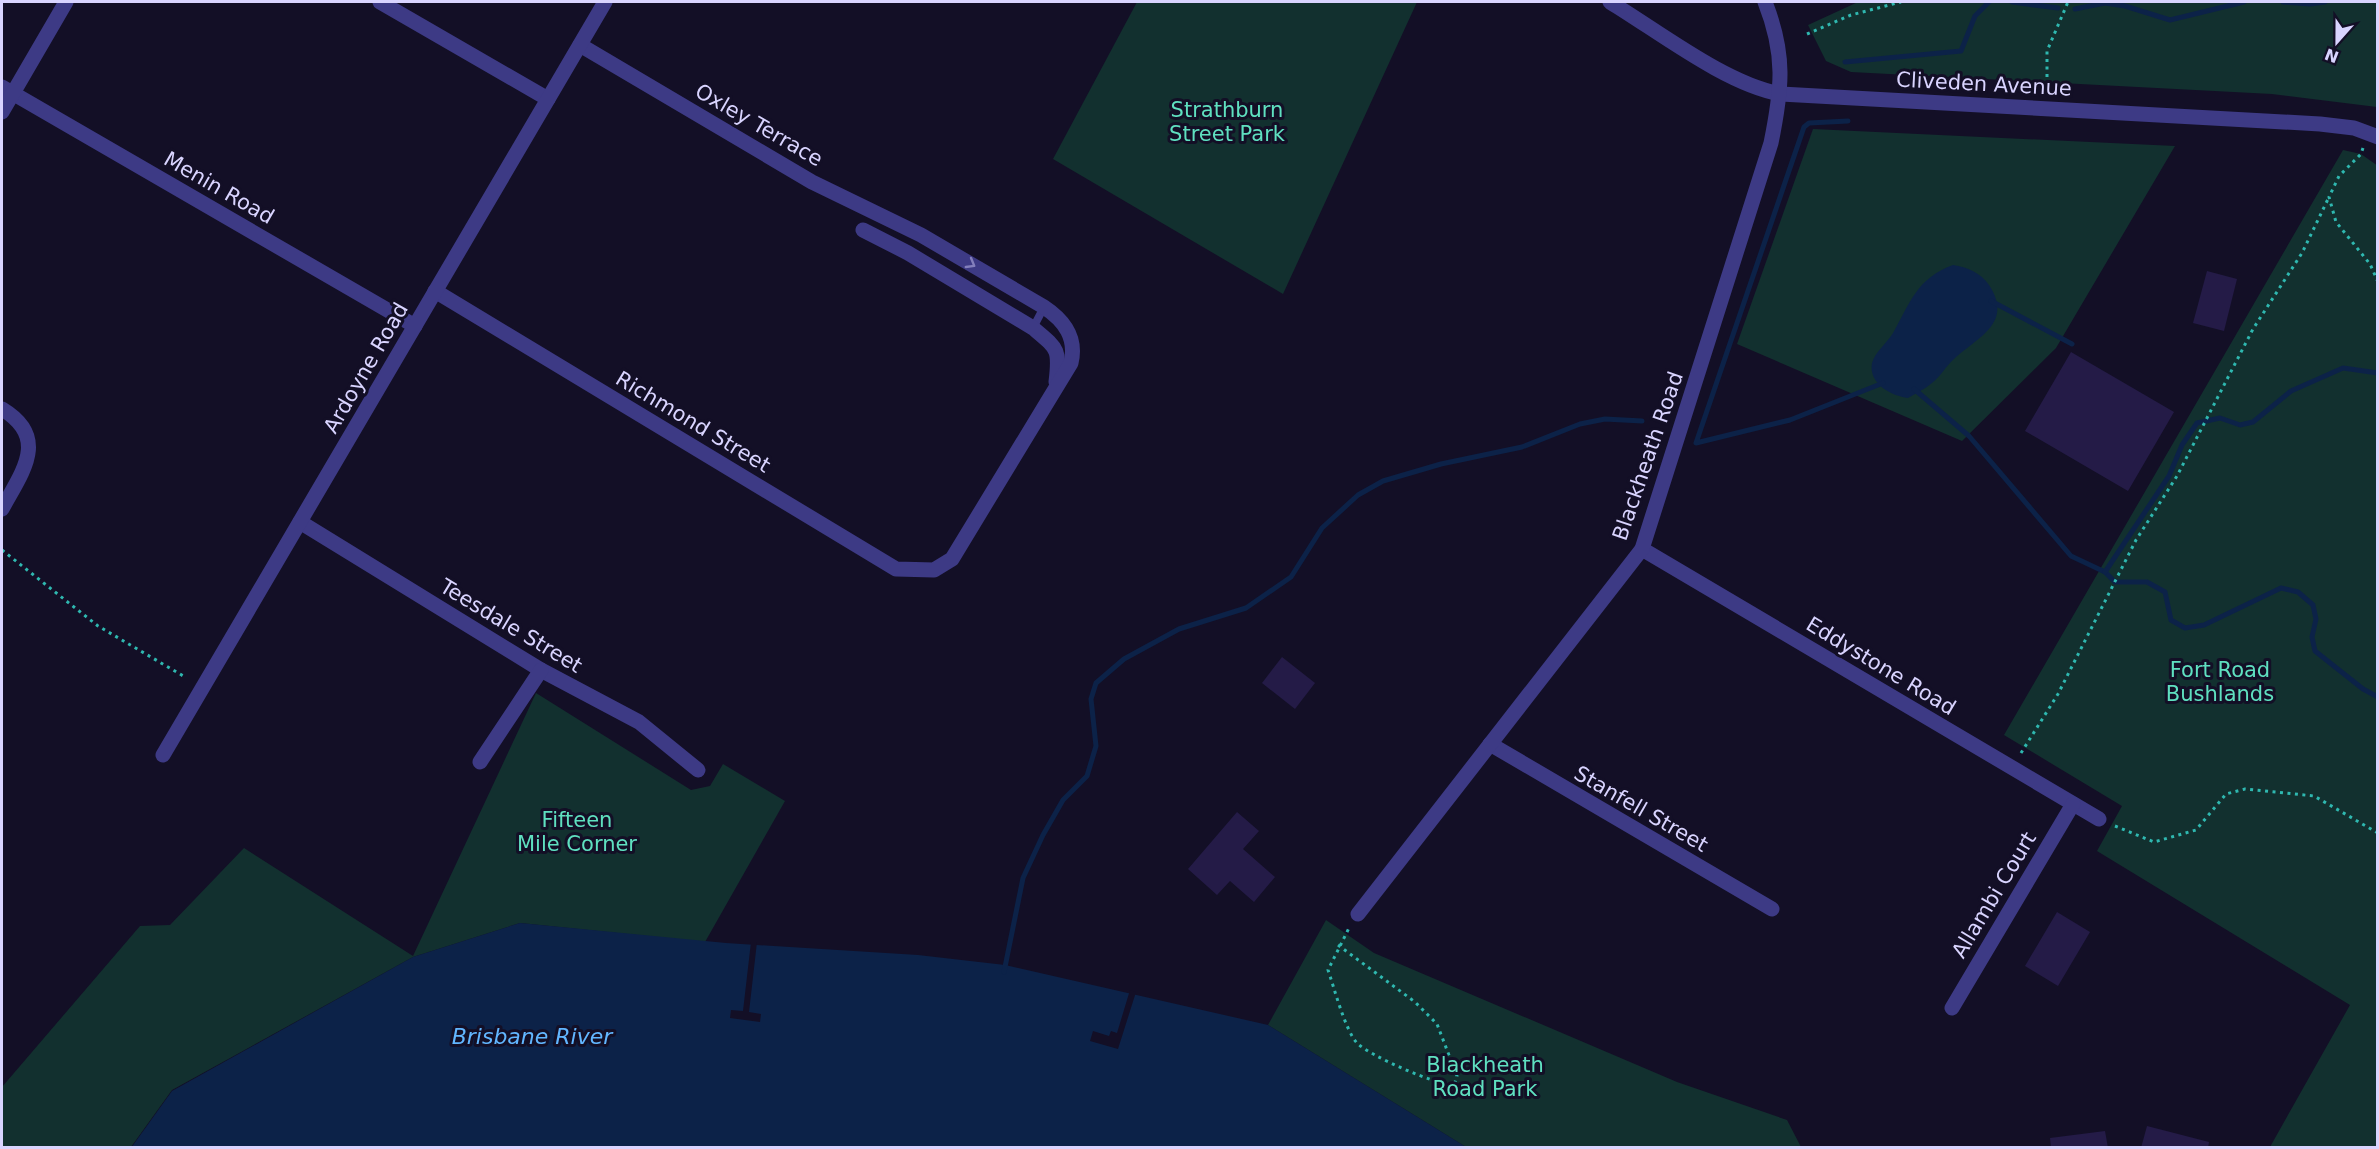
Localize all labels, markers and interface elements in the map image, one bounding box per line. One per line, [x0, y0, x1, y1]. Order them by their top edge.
north arrow [2307, 12, 2367, 72]
text: N [2322, 44, 2341, 67]
street label: Cliveden Avenue [1896, 67, 2072, 101]
street label: Oxley Terrace [691, 79, 827, 171]
park label: Strathburn Street Park [1169, 98, 1286, 146]
street label: Menin Road [160, 147, 278, 229]
one-way arrow [965, 257, 975, 269]
street label: Ardoyne Road [319, 298, 413, 438]
street label: Richmond Street [612, 366, 774, 478]
street label: Blackheath Road [1608, 368, 1688, 544]
street label: Teesdale Street [435, 574, 586, 678]
street label: Eddystone Road [1802, 612, 1960, 720]
park label: Fort Road Bushlands [2166, 658, 2274, 706]
street label: Stanfell Street [1570, 761, 1712, 857]
park label: Fifteen Mile Corner [517, 808, 637, 856]
street label: Allambi Court [1947, 828, 2041, 962]
water label: Brisbane River [452, 1024, 614, 1049]
park label: Blackheath Road Park [1426, 1053, 1544, 1101]

